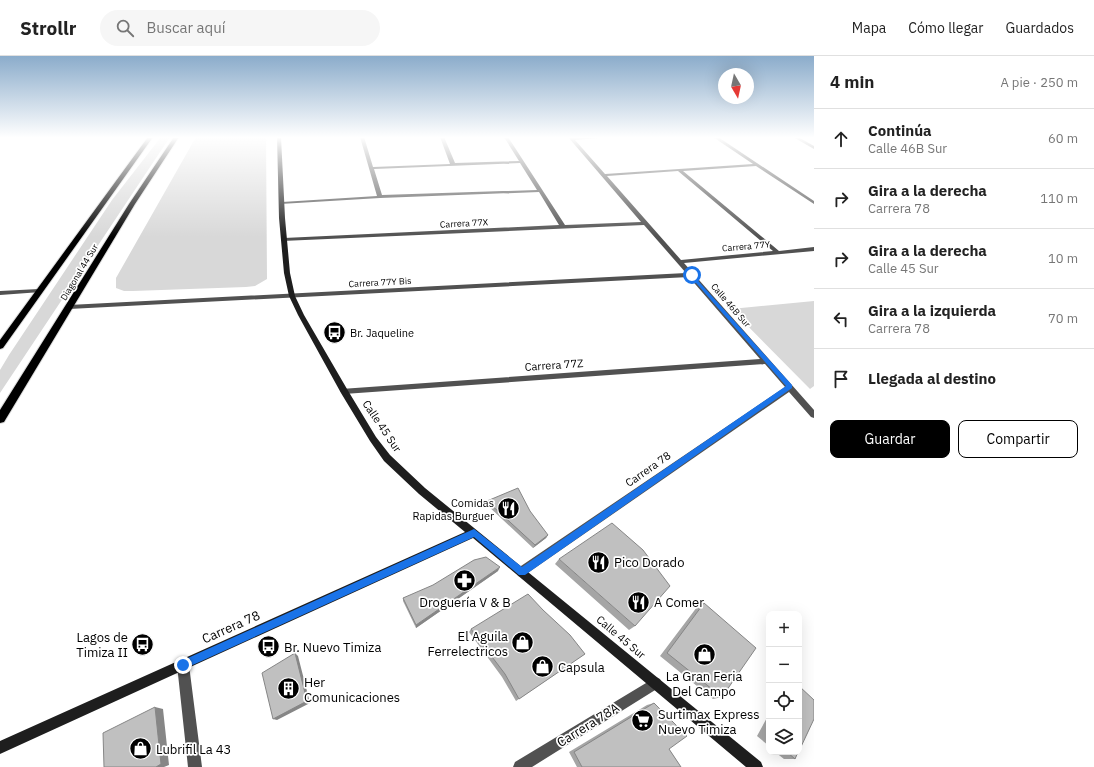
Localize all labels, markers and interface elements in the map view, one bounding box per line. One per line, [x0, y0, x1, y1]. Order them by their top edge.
search box [100, 10, 380, 46]
text: Strollr [20, 16, 76, 40]
icon: search [114, 17, 136, 39]
text: Buscar aquí [146, 18, 226, 37]
text: Mapa [852, 19, 886, 37]
text: Cómo llegar [908, 19, 983, 37]
text: Guardados [1005, 19, 1074, 37]
north arrow [718, 68, 754, 104]
text: 4 min [830, 71, 874, 93]
text: A pie · 250 m [1000, 74, 1078, 91]
text: Continúa [868, 121, 932, 140]
icon: ahead [830, 128, 852, 150]
text: 60 m [1048, 130, 1078, 147]
text: Calle 46B Sur [868, 140, 947, 157]
text: Gira a la derecha [868, 181, 987, 200]
icon: right [830, 188, 852, 210]
text: 110 m [1040, 190, 1078, 207]
text: Carrera 78 [868, 200, 930, 217]
street label: Carrera 77X [440, 216, 489, 230]
street label: Carrera 77Y [721, 238, 771, 254]
street label: Diagonal 44 Sur [58, 241, 101, 302]
text: Gira a la derecha [868, 241, 987, 260]
icon: right [830, 248, 852, 270]
text: 10 m [1048, 250, 1078, 267]
text: Calle 45 Sur [868, 260, 939, 277]
route start [683, 266, 701, 284]
street label: Carrera 77Y Bis [348, 275, 412, 289]
street label: Calle 46B Sur [709, 281, 754, 330]
text: Gira a la izquierda [868, 301, 996, 320]
icon: left [830, 308, 852, 330]
text: 70 m [1048, 310, 1078, 327]
bus stop icon: Br. Jaqueline [321, 320, 347, 346]
text: Carrera 78 [868, 320, 930, 337]
place label: Br. Jaqueline [350, 326, 414, 340]
street label: Carrera 77Z [524, 356, 584, 374]
icon: arrive [830, 368, 852, 390]
text: Llegada al destino [868, 369, 996, 388]
street label: Calle 45 Sur [359, 397, 405, 455]
button: Guardar [830, 420, 950, 458]
button: Compartir [958, 420, 1078, 458]
street label: Carrera 78 [623, 448, 673, 490]
place label: Comidas Rapidas Burguer [413, 496, 494, 523]
restaurant icon: Comidas Rapidas Burguer [496, 496, 522, 522]
restaurant icon: Pico Dorado [586, 549, 612, 575]
place label: Pico Dorado [614, 554, 684, 571]
pharmacy icon: Droguería V & B [452, 567, 478, 593]
restaurant icon: A Comer [625, 589, 651, 615]
place label: Droguería V & B [419, 594, 511, 611]
place label: A Comer [654, 594, 704, 611]
street label: Carrera 78 [199, 607, 263, 647]
map controls [766, 611, 802, 755]
button: + [766, 611, 802, 647]
street label: Calle 45 Sur [594, 612, 648, 662]
place label: El Aguila Ferrelectricos [427, 628, 508, 660]
place label: Lagos de Timiza II [76, 629, 128, 661]
shop icon: El Aguila Ferrelectricos [510, 630, 536, 656]
bus stop icon: Lagos de Timiza II [130, 631, 156, 657]
bus stop icon: Br. Nuevo Timiza [256, 634, 282, 660]
place label: Br. Nuevo Timiza [284, 639, 381, 656]
shop icon: La Gran Feria Del Campo [691, 641, 717, 667]
button: − [766, 647, 802, 683]
shop icon: Capsula [529, 654, 555, 680]
route end [174, 656, 192, 674]
place label: Capsula [558, 659, 605, 676]
place label: La Gran Feria Del Campo [666, 668, 742, 700]
place label: Her Comunicaciones [304, 674, 400, 706]
building icon: Her Comunicaciones [275, 676, 301, 702]
button: locate [766, 683, 802, 719]
street label: Carrera 78A [554, 699, 623, 751]
place label: Surtimax Express Nuevo Timiza [658, 706, 760, 738]
supermarket icon: Surtimax Express Nuevo Timiza [629, 708, 655, 734]
button: layers [766, 719, 802, 755]
shop icon: Lubrifil La 43 [127, 736, 153, 762]
place label: Lubrifil La 43 [156, 741, 231, 758]

